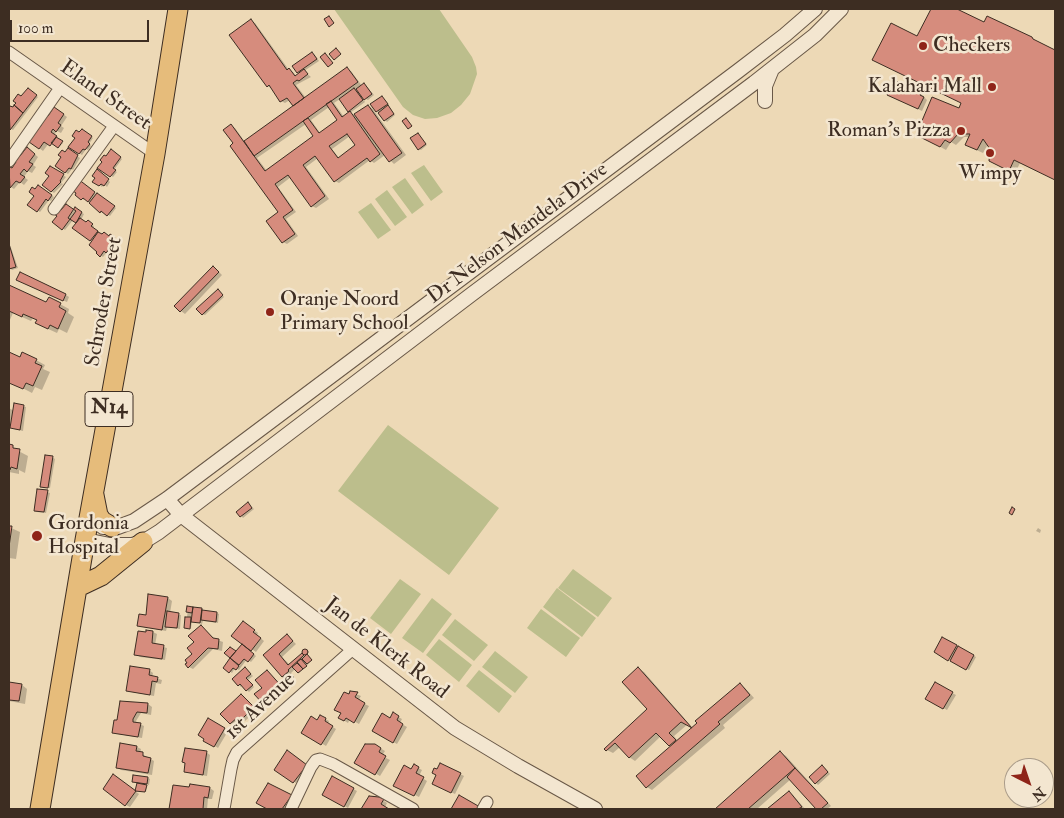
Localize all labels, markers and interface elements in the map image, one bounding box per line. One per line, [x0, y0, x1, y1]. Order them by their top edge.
scale bar [12, 10, 151, 42]
text: 100 m [18, 19, 53, 38]
place label: Checkers [933, 33, 1010, 59]
marker: Checkers [917, 40, 929, 52]
street label: Eland Street [55, 55, 155, 137]
place label: Kalahari Mall [868, 74, 982, 100]
marker: Kalahari Mall [986, 81, 998, 93]
place label: Roman's Pizza [827, 118, 951, 144]
marker: Roman's Pizza [955, 125, 967, 137]
marker: Wimpy [984, 147, 996, 159]
street label: Dr Nelson Mandela Drive [423, 158, 613, 310]
place label: Wimpy [959, 161, 1021, 187]
street label: Schroder Street [81, 235, 129, 369]
place label: Oranje Noord Primary School [280, 287, 409, 337]
marker: Oranje Noord Primary School [264, 306, 276, 318]
road number: N14 [85, 392, 133, 426]
place label: Gordonia Hospital [48, 511, 129, 561]
marker: Gordonia Hospital [30, 529, 44, 543]
street label: Jan de Klerk Road [319, 593, 453, 705]
street label: 1st Avenue [221, 668, 301, 746]
north arrow [1004, 758, 1054, 808]
text: N [1028, 783, 1049, 804]

